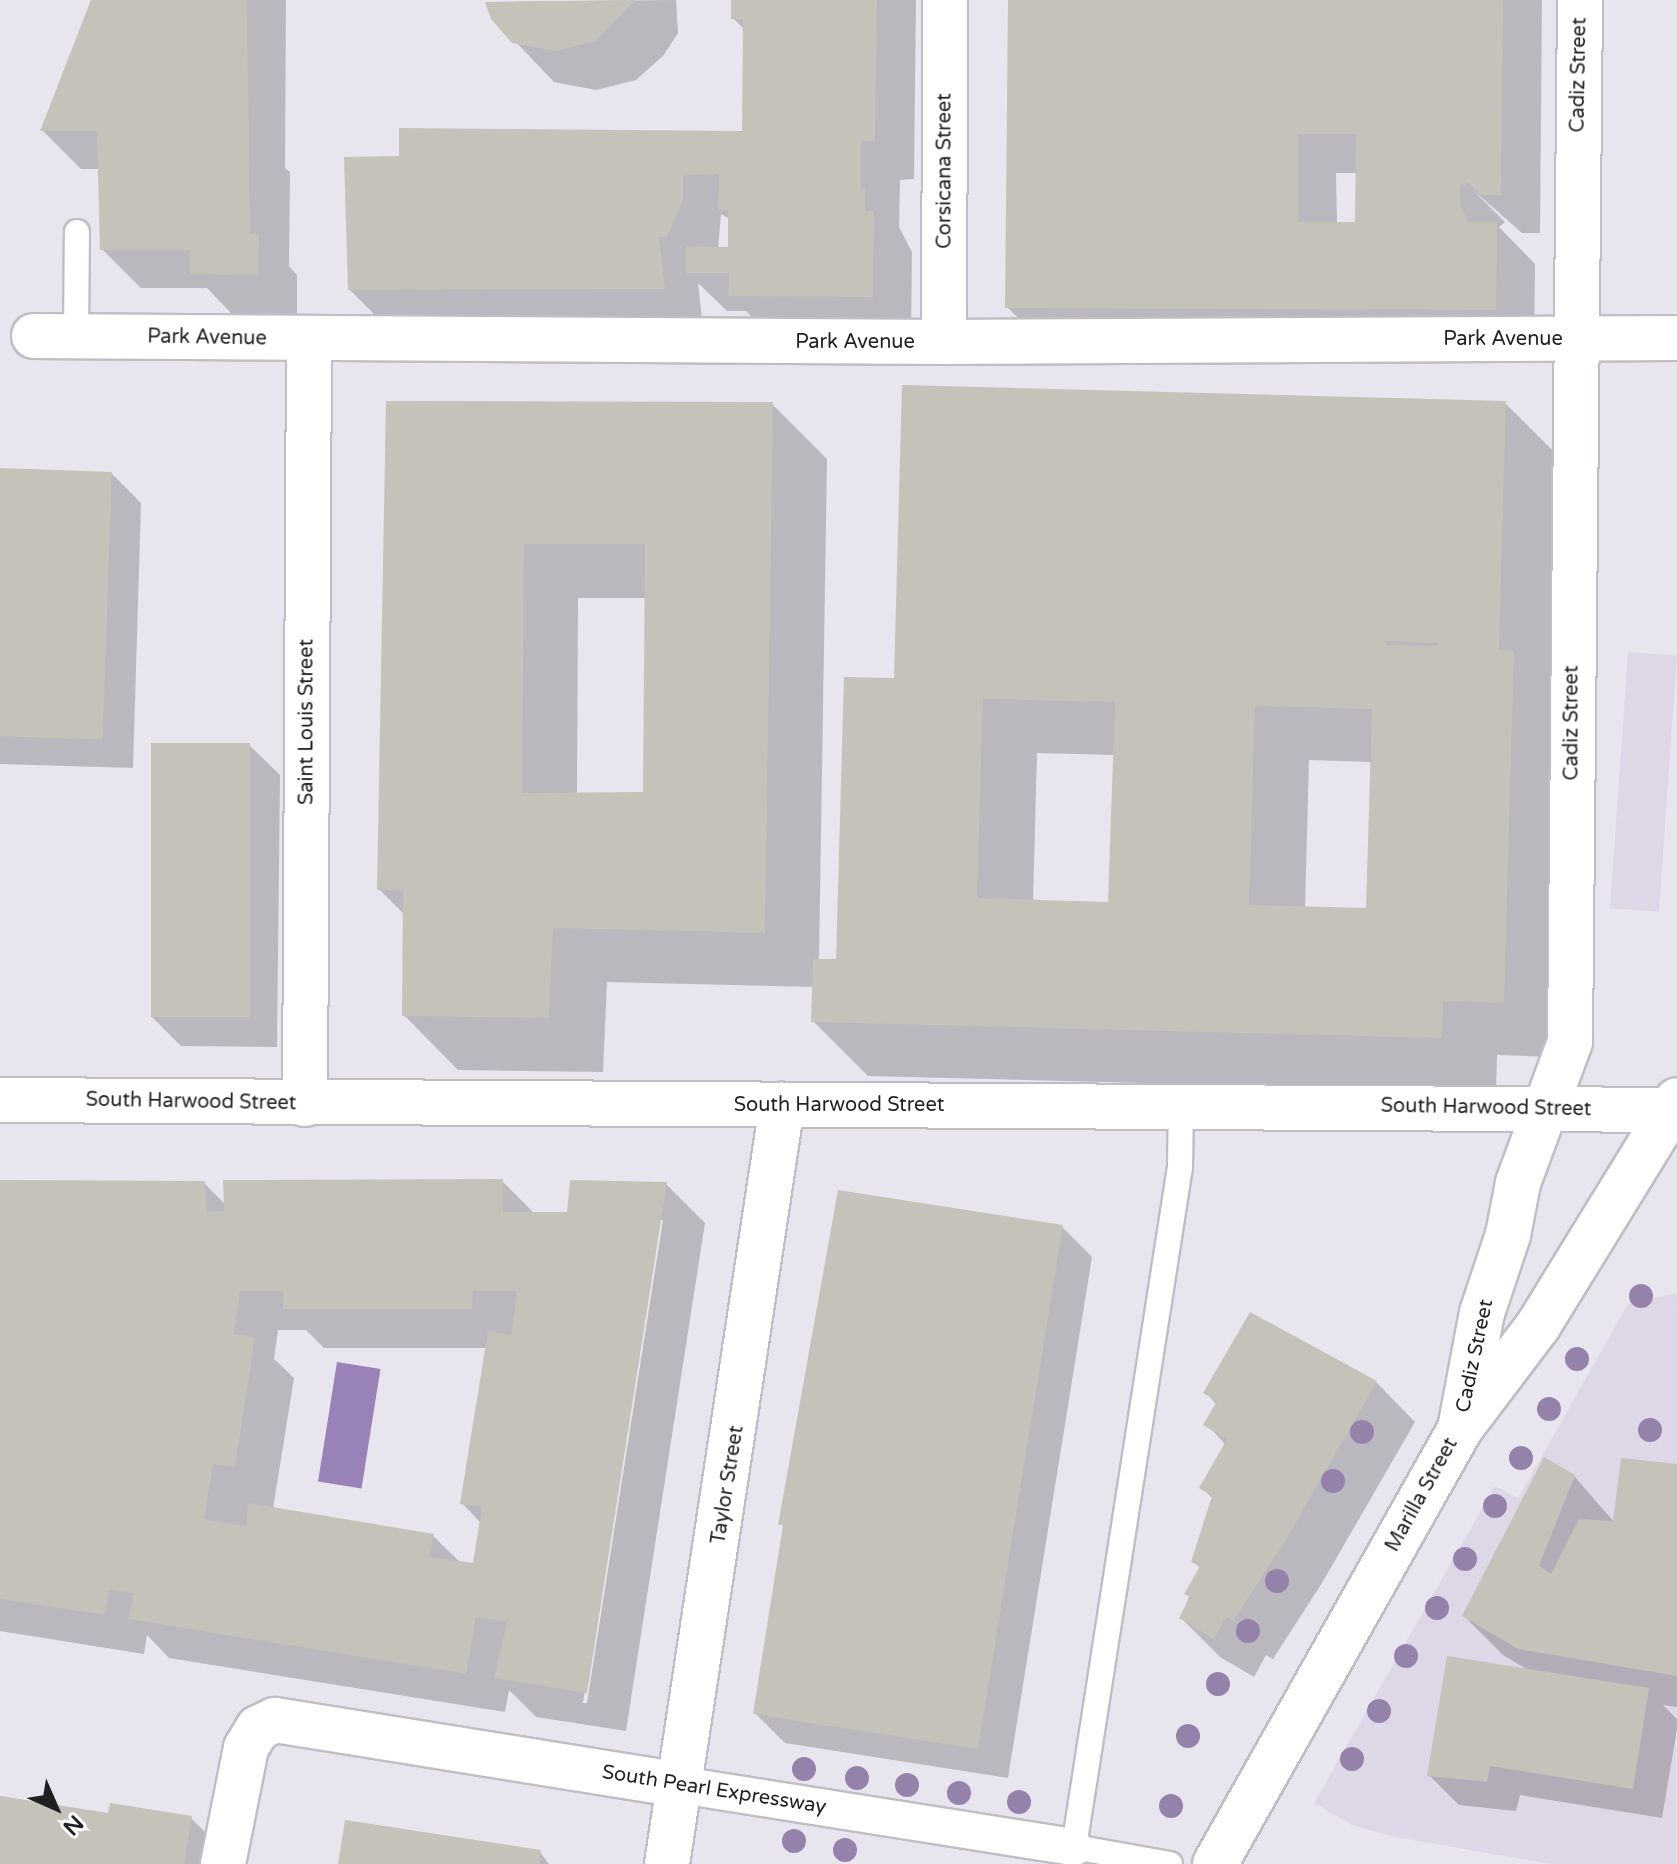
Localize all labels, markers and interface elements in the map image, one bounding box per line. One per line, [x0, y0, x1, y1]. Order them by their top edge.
street label: Cadiz Street [1566, 17, 1592, 133]
street label: Corsicana Street [933, 93, 957, 249]
street label: Park Avenue [147, 325, 267, 351]
street label: Park Avenue [1443, 327, 1563, 351]
street label: Park Avenue [795, 330, 915, 354]
street label: Saint Louis Street [295, 639, 319, 805]
street label: Cadiz Street [1560, 665, 1584, 781]
street label: South Harwood Street [85, 1088, 297, 1116]
street label: South Harwood Street [734, 1093, 944, 1117]
street label: South Harwood Street [1380, 1094, 1592, 1122]
street label: Cadiz Street [1451, 1297, 1499, 1415]
street label: Taylor Street [707, 1424, 749, 1546]
street label: Marilla Street [1381, 1434, 1463, 1556]
street label: South Pearl Expressway [600, 1760, 828, 1820]
north arrow [16, 1768, 96, 1848]
text: N [58, 1810, 88, 1840]

